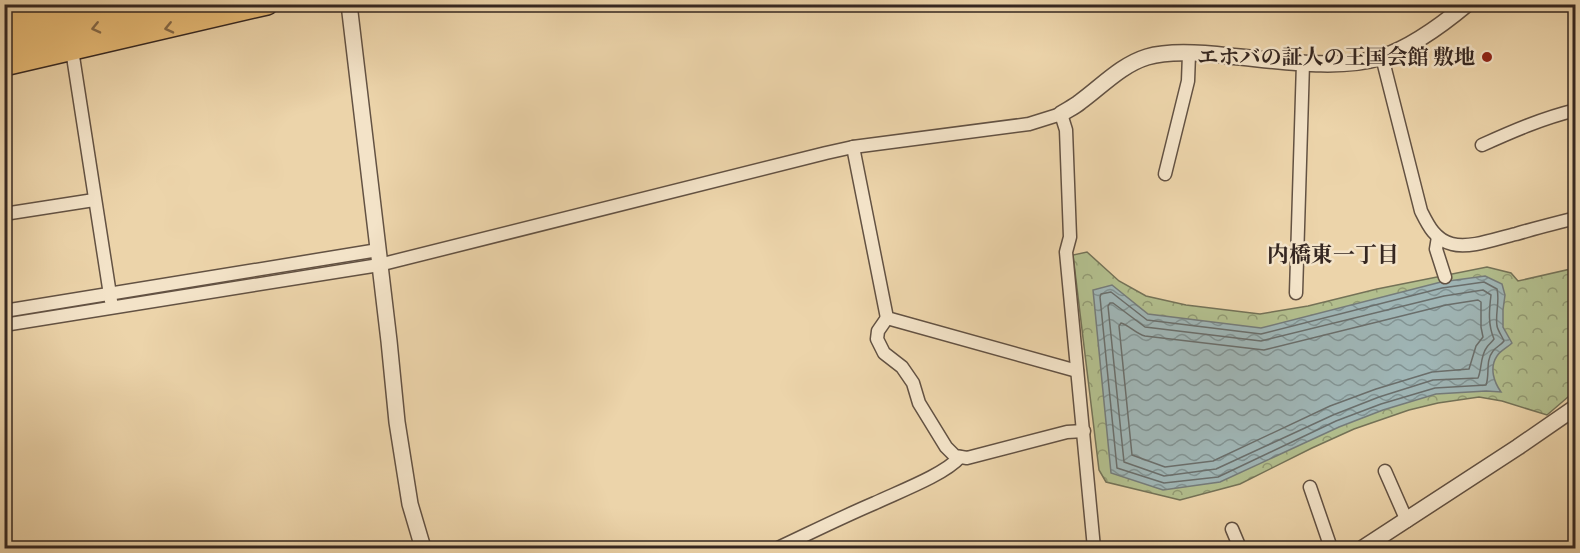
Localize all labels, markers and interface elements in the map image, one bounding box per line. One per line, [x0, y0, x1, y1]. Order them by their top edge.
one-way arrow [91, 20, 101, 33]
one-way arrow [164, 20, 174, 33]
place label: エホバの証人の王国会館 敷地 [1197, 45, 1475, 72]
marker: エホバの証人の王国会館 敷地 [1480, 50, 1494, 64]
district label: 内橋東一丁目 [1267, 242, 1399, 270]

